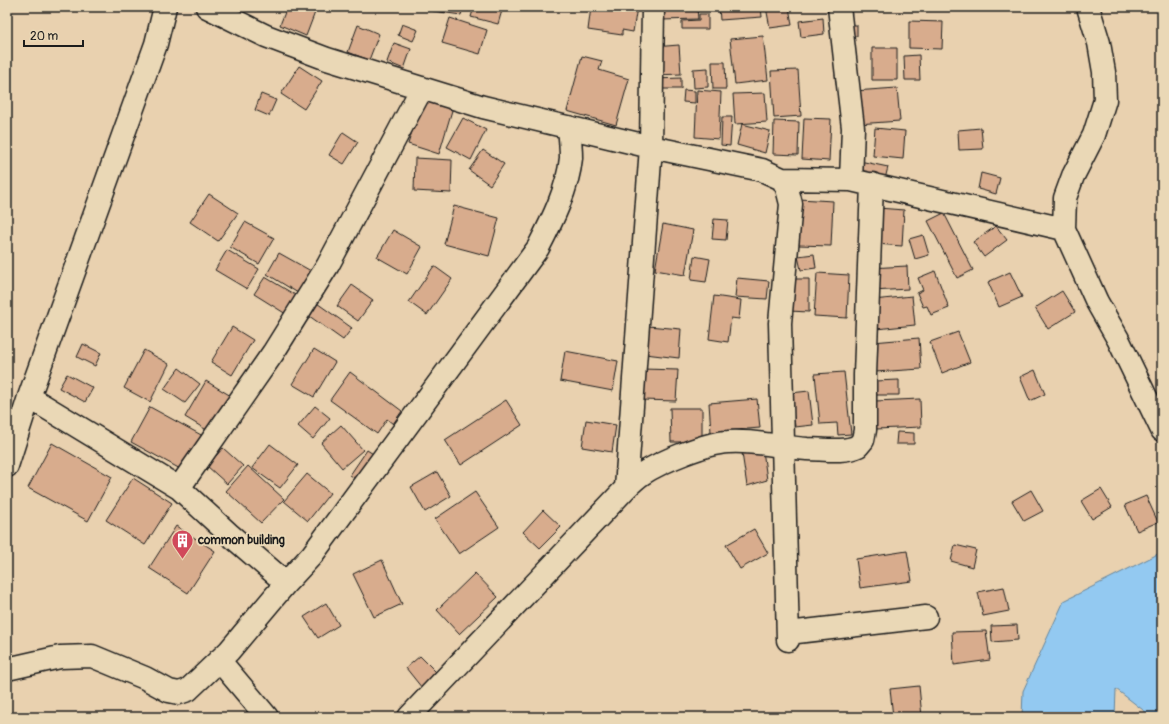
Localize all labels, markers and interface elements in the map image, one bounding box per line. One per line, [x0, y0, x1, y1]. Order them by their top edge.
scale bar [24, 22, 83, 48]
text: 20 m [30, 29, 59, 44]
building icon: common building [169, 527, 195, 560]
place label: common building [197, 533, 285, 548]

